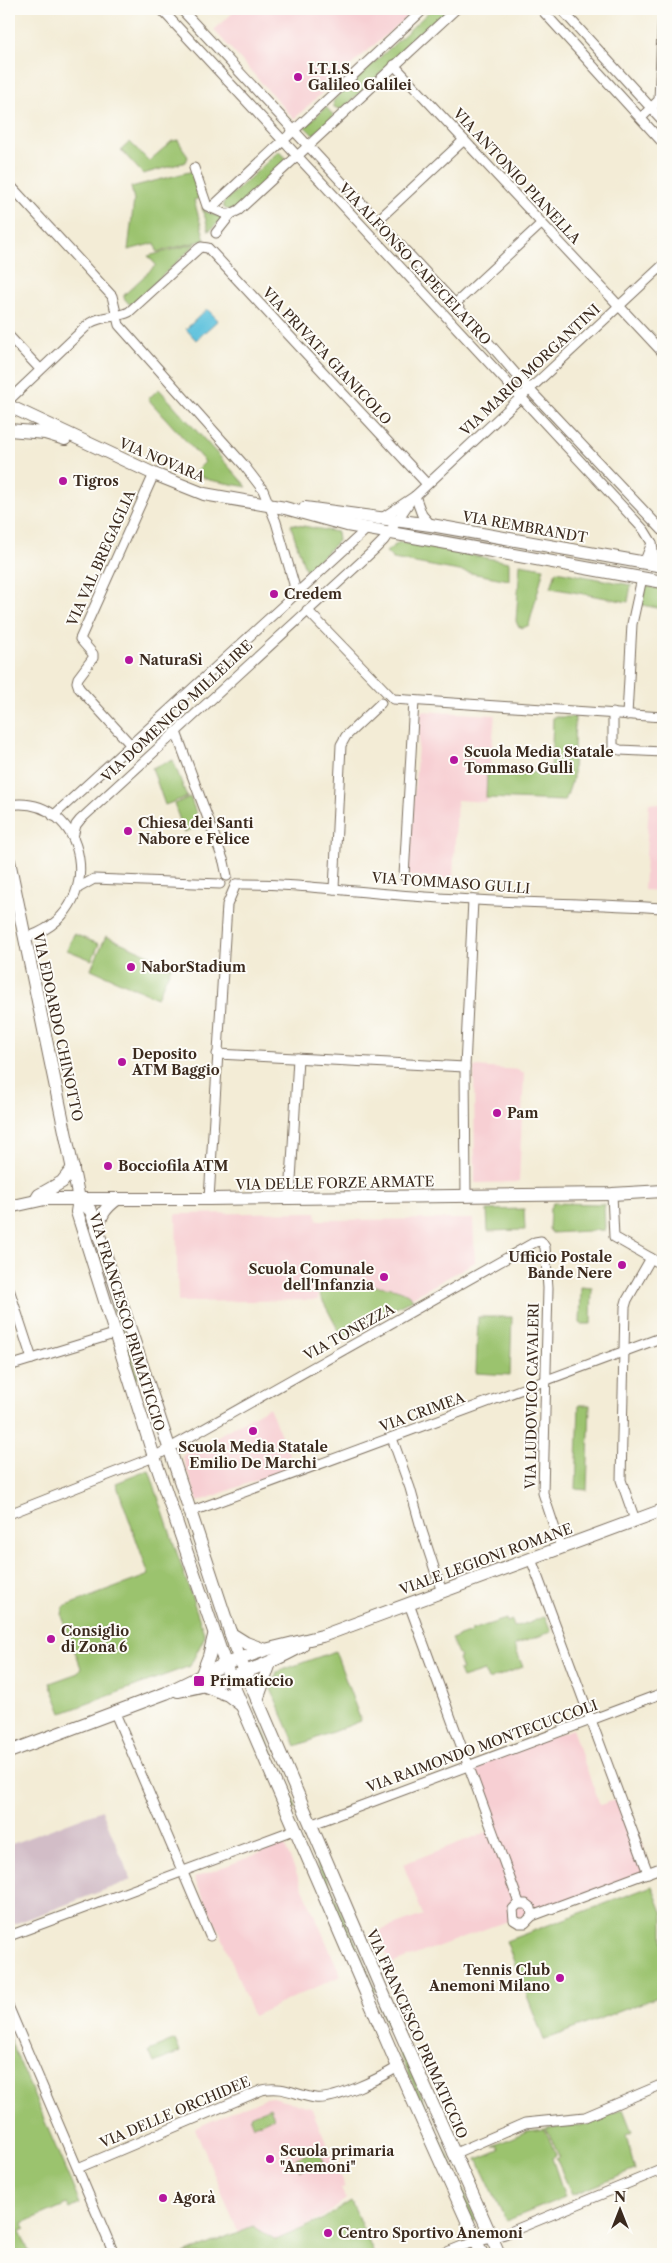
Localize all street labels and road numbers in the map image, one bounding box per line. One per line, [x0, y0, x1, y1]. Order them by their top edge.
street label: VIA ANTONIO PIANELLA [449, 104, 585, 248]
street label: VIA ALFONSO CAPECELATRO [334, 179, 495, 349]
street label: VIA PRIVATA GIANICOLO [258, 283, 396, 429]
street label: VIA MARIO MORGANTINI [455, 300, 604, 440]
street label: VIA NOVARA [115, 433, 208, 486]
street label: VIA VAL BREGAGLIA [62, 487, 139, 630]
street label: VIA REMBRANDT [460, 507, 589, 547]
street label: VIA DOMENICO MILLELIRE [97, 636, 256, 787]
street label: VIA TOMMASO GULLI [370, 868, 531, 898]
street label: VIA EDOARDO CHINOTTO [29, 930, 87, 1123]
street label: VIA DELLE FORZE ARMATE [234, 1172, 435, 1194]
street label: VIA FRANCESCO PRIMATICCIO [85, 1210, 169, 1433]
street label: VIA TONEZZA [300, 1299, 398, 1365]
street label: VIA LUDOVICO CAVALERI [521, 1303, 543, 1490]
street label: VIA CRIMEA [376, 1388, 468, 1436]
street label: VIALE LEGIONI ROMANE [396, 1519, 575, 1599]
street label: VIA RAIMONDO MONTECUCCOLI [363, 1696, 600, 1797]
street label: VIA FRANCESCO PRIMATICCIO [362, 1926, 471, 2141]
street label: VIA DELLE ORCHIDEE [96, 2072, 253, 2152]

